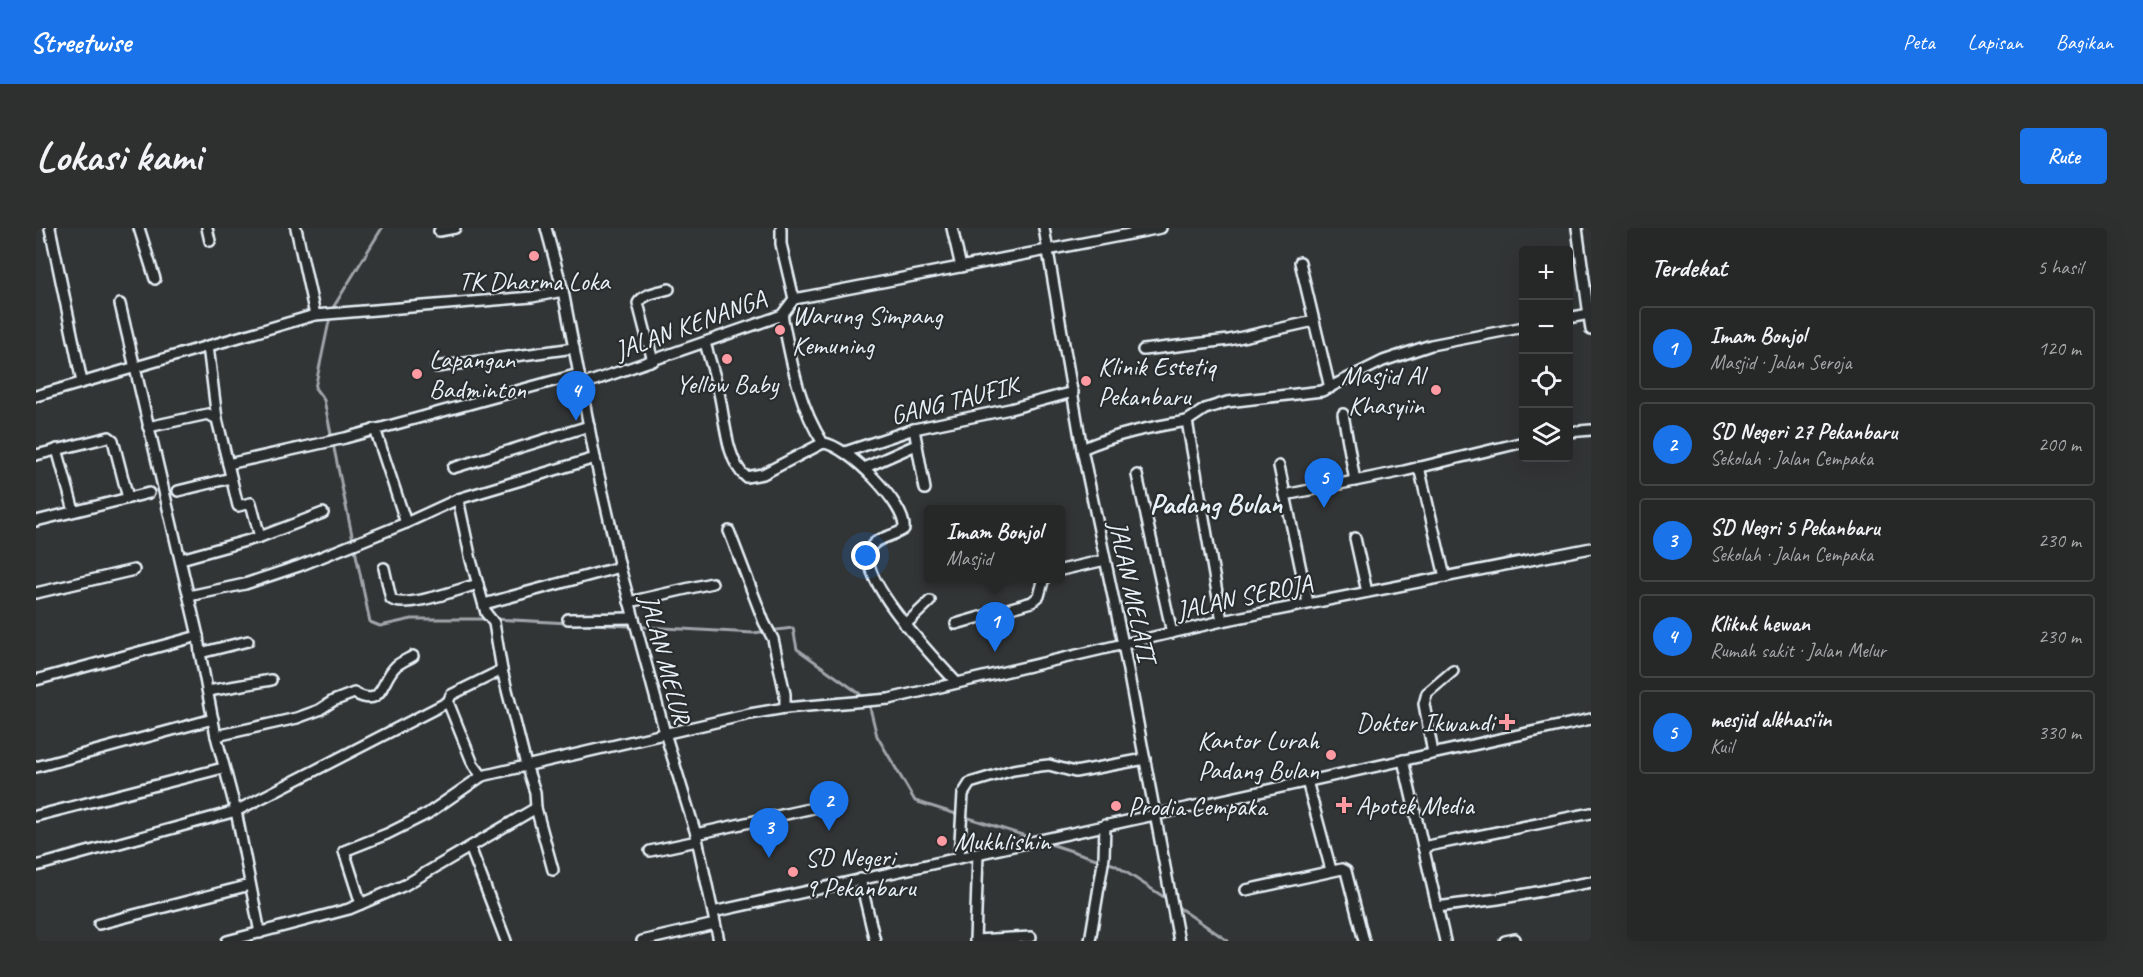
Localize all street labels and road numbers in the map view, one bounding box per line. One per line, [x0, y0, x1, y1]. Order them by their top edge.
street label: JALAN KENANGA [608, 282, 771, 368]
street label: GANG TAUFIK [887, 368, 1025, 432]
street label: JALAN MELATI [1101, 516, 1165, 670]
street label: JALAN SEROJA [1171, 566, 1316, 627]
street label: JALAN MELUR [632, 589, 699, 729]

